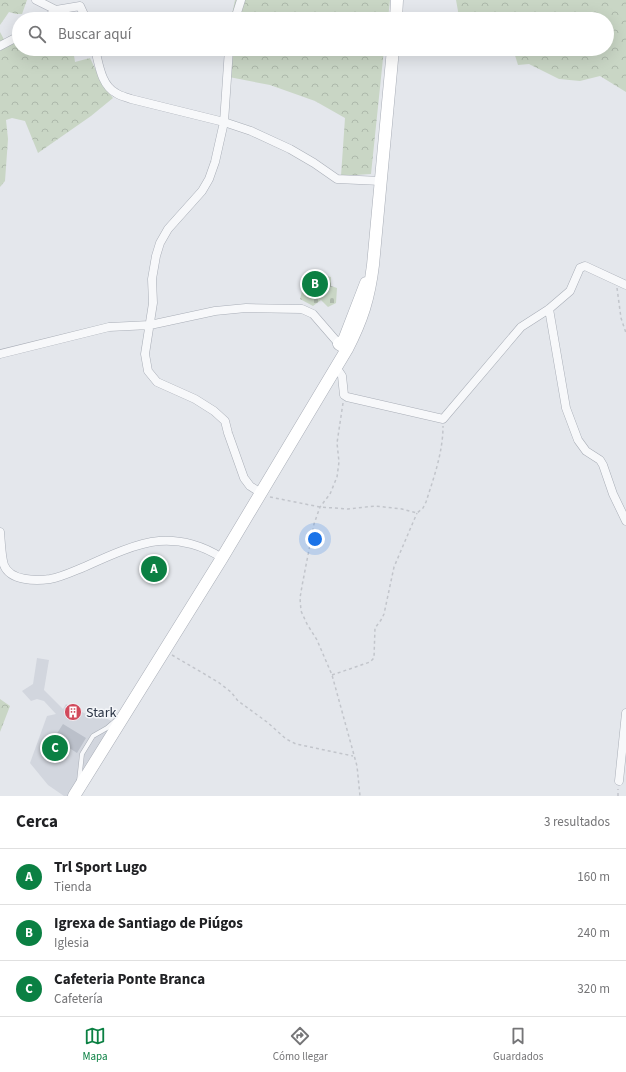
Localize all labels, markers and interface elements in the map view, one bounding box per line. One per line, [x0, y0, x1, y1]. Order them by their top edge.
search box [12, 12, 614, 56]
icon: search [26, 23, 48, 45]
text: Buscar aquí [58, 24, 131, 45]
pin: B [302, 269, 328, 299]
your location [305, 529, 325, 549]
pin: A [141, 554, 167, 584]
building icon: Stark [63, 702, 83, 722]
place label: Stark [86, 703, 116, 723]
pin: C [42, 733, 68, 763]
text: Cerca [16, 810, 58, 834]
text: 3 resultados [544, 813, 610, 831]
text: Trl Sport Lugo [54, 857, 147, 878]
text: A [25, 868, 33, 886]
text: 160 m [577, 868, 610, 886]
text: Tienda [54, 878, 92, 896]
text: Igrexa de Santiago de Piúgos [54, 913, 243, 934]
text: B [25, 924, 33, 942]
text: 240 m [577, 924, 610, 942]
text: Iglesia [54, 934, 89, 952]
text: Cafeteria Ponte Branca [54, 969, 205, 990]
text: C [25, 980, 33, 998]
text: 320 m [577, 980, 610, 998]
text: Cafetería [54, 990, 103, 1008]
tab: Mapa [83, 1025, 108, 1064]
tab: Cómo llegar [273, 1025, 328, 1064]
tab: Guardados [493, 1025, 543, 1064]

